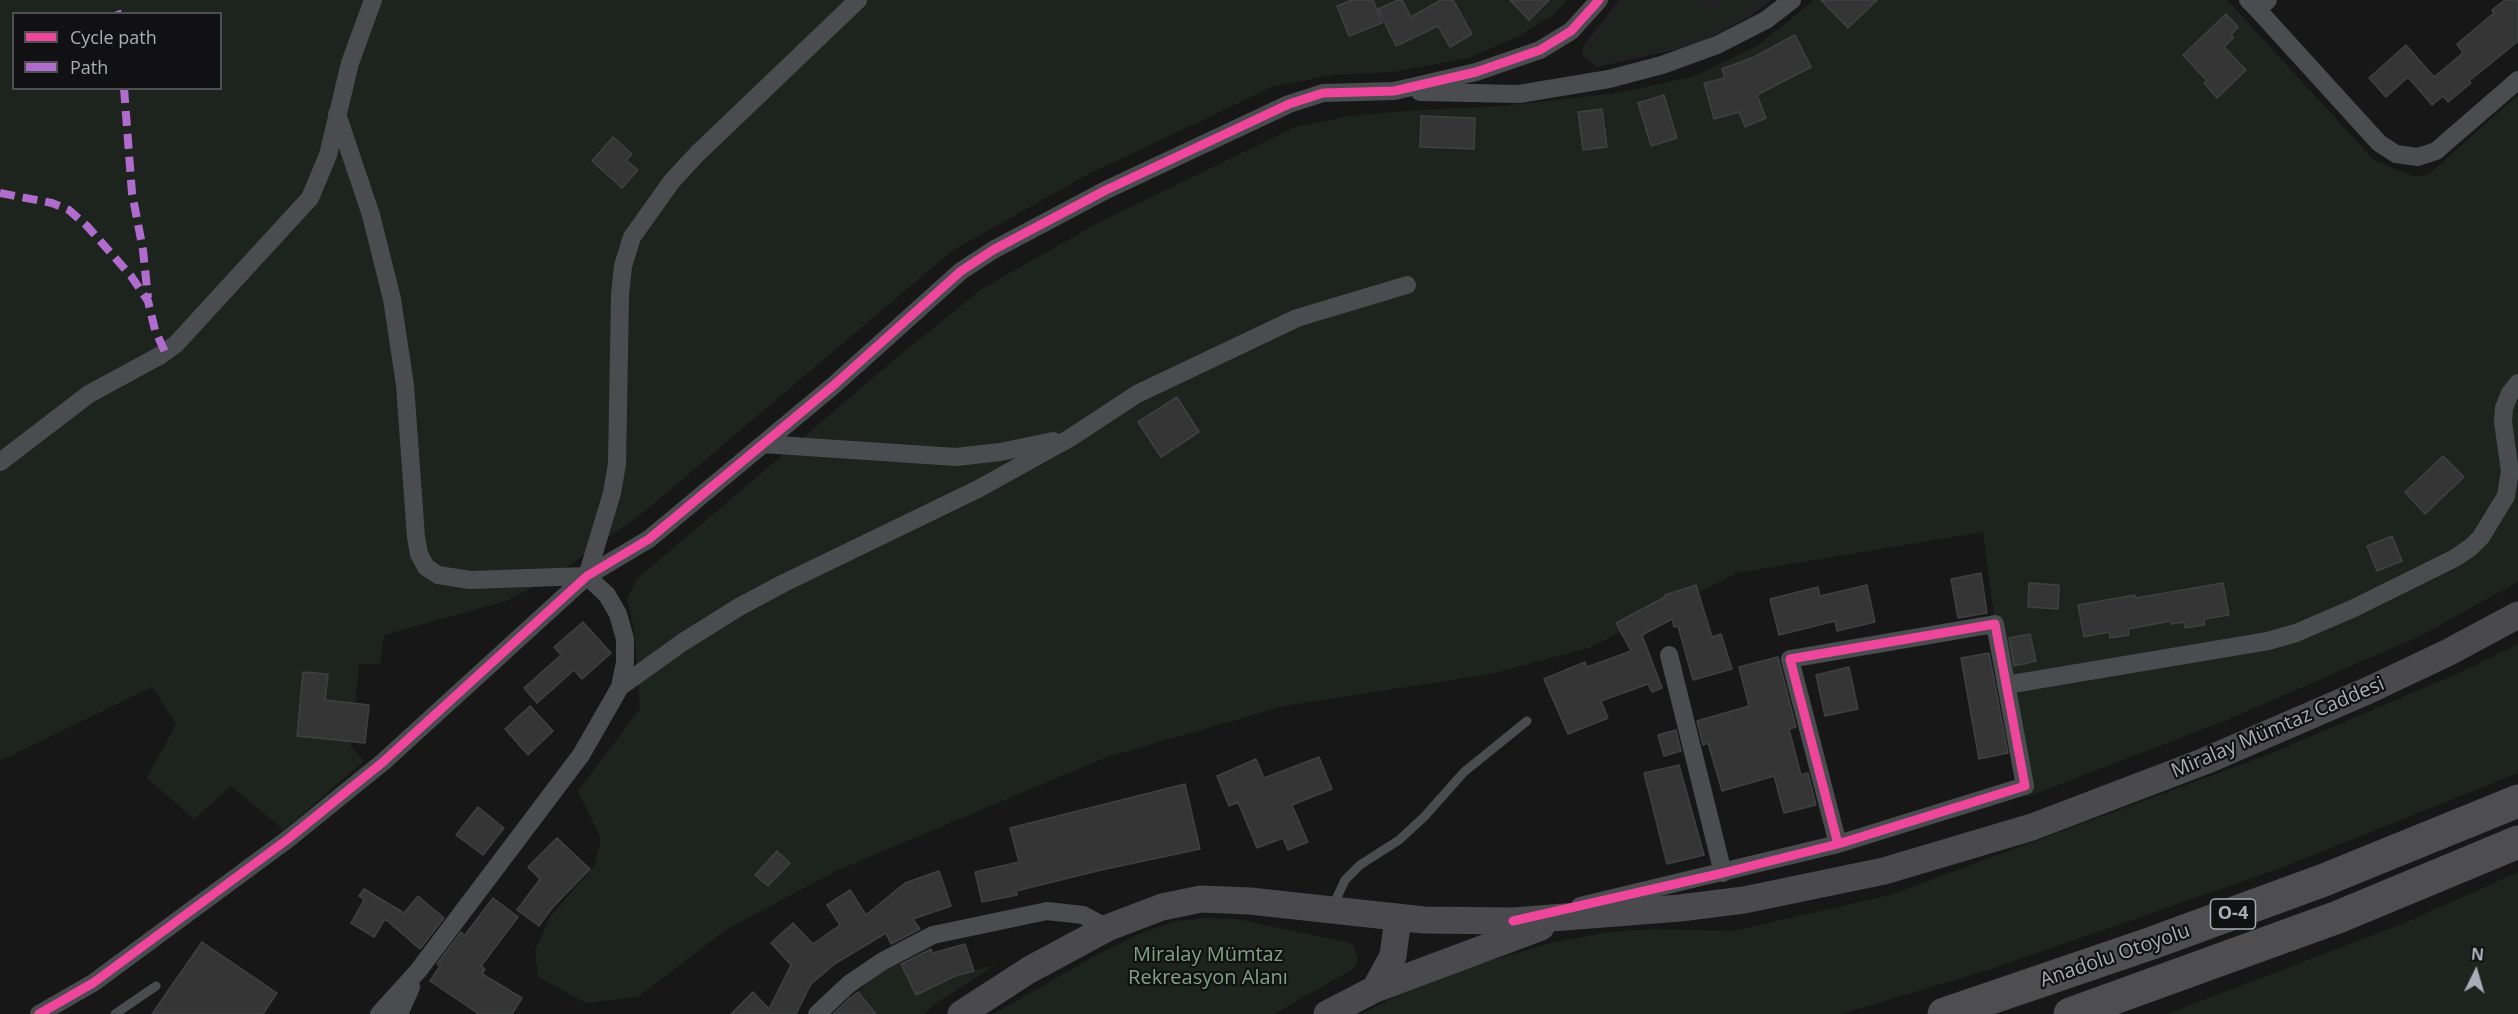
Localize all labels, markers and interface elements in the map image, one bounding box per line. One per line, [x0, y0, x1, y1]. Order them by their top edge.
legend [12, 12, 222, 90]
text: Cycle path [70, 25, 157, 49]
text: Path [70, 55, 108, 79]
street label: Miralay Mümtaz Caddesi [2168, 672, 2388, 784]
road number: O-4 [2210, 899, 2256, 929]
street label: Anadolu Otoyolu [2037, 919, 2193, 993]
north arrow [2446, 942, 2506, 1002]
park label: Miralay Mümtaz Rekreasyon Alanı [1128, 943, 1288, 990]
text: N [2470, 943, 2485, 966]

